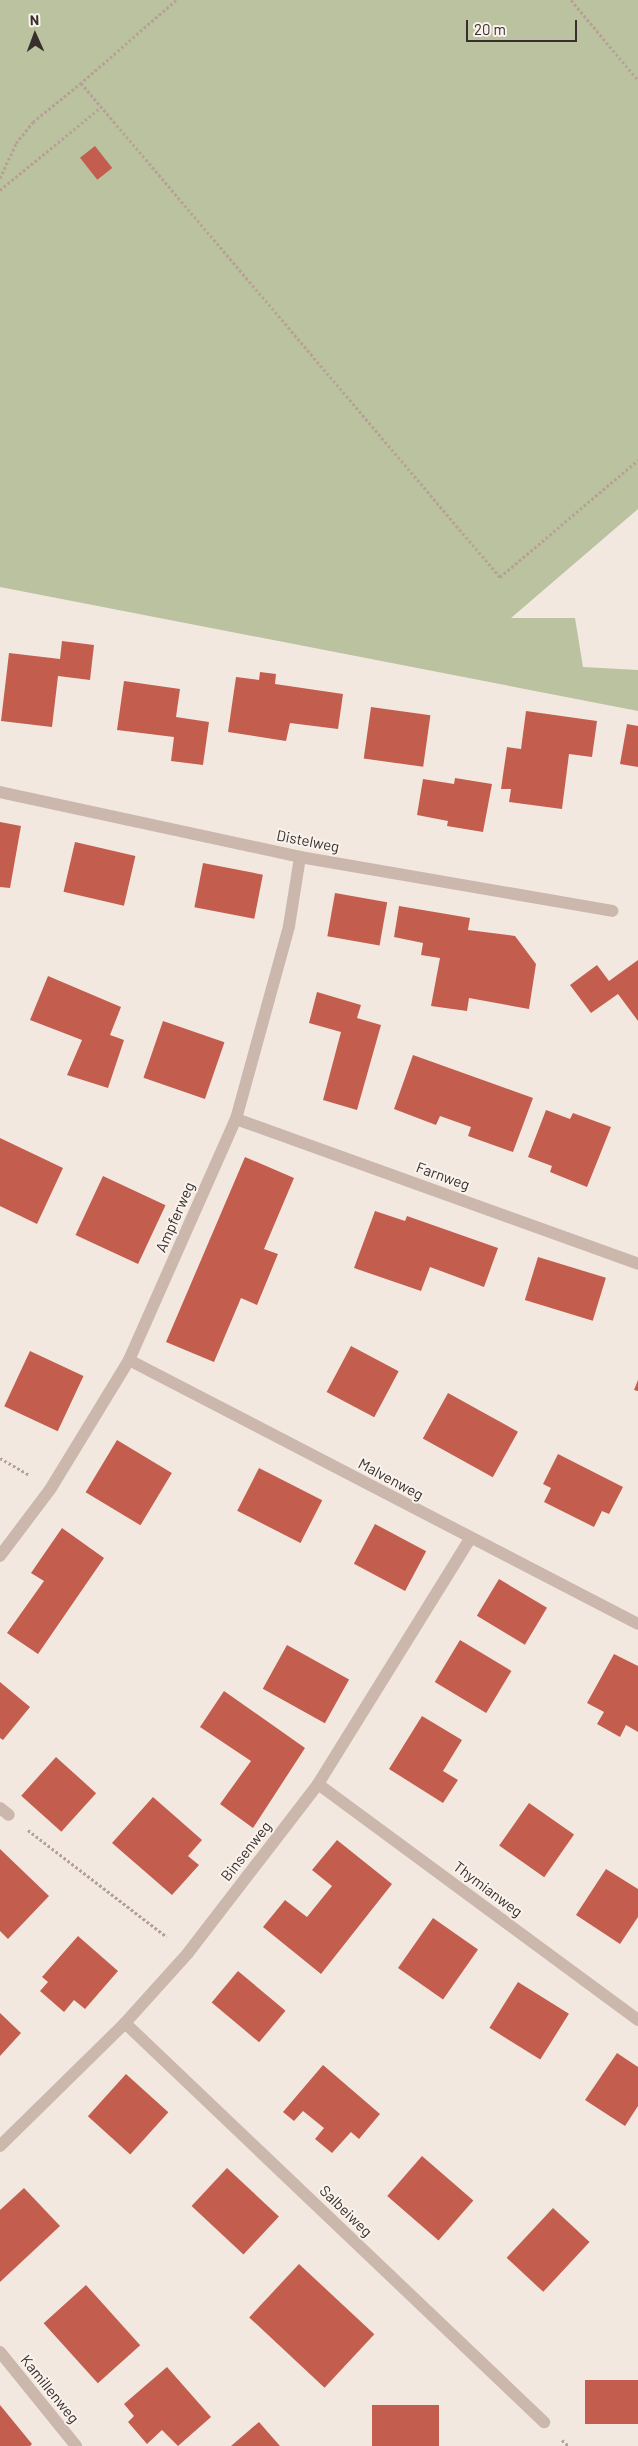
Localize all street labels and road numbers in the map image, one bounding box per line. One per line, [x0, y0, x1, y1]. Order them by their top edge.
street label: Distelweg [275, 826, 341, 856]
street label: Farnweg [414, 1158, 472, 1194]
street label: Ampferweg [152, 1179, 198, 1255]
street label: Malvenweg [355, 1454, 427, 1504]
street label: Binsenweg [217, 1817, 275, 1885]
street label: Thymianweg [450, 1857, 526, 1921]
street label: Salbeiweg [316, 2181, 376, 2241]
street label: Kamillenweg [17, 2351, 83, 2427]

